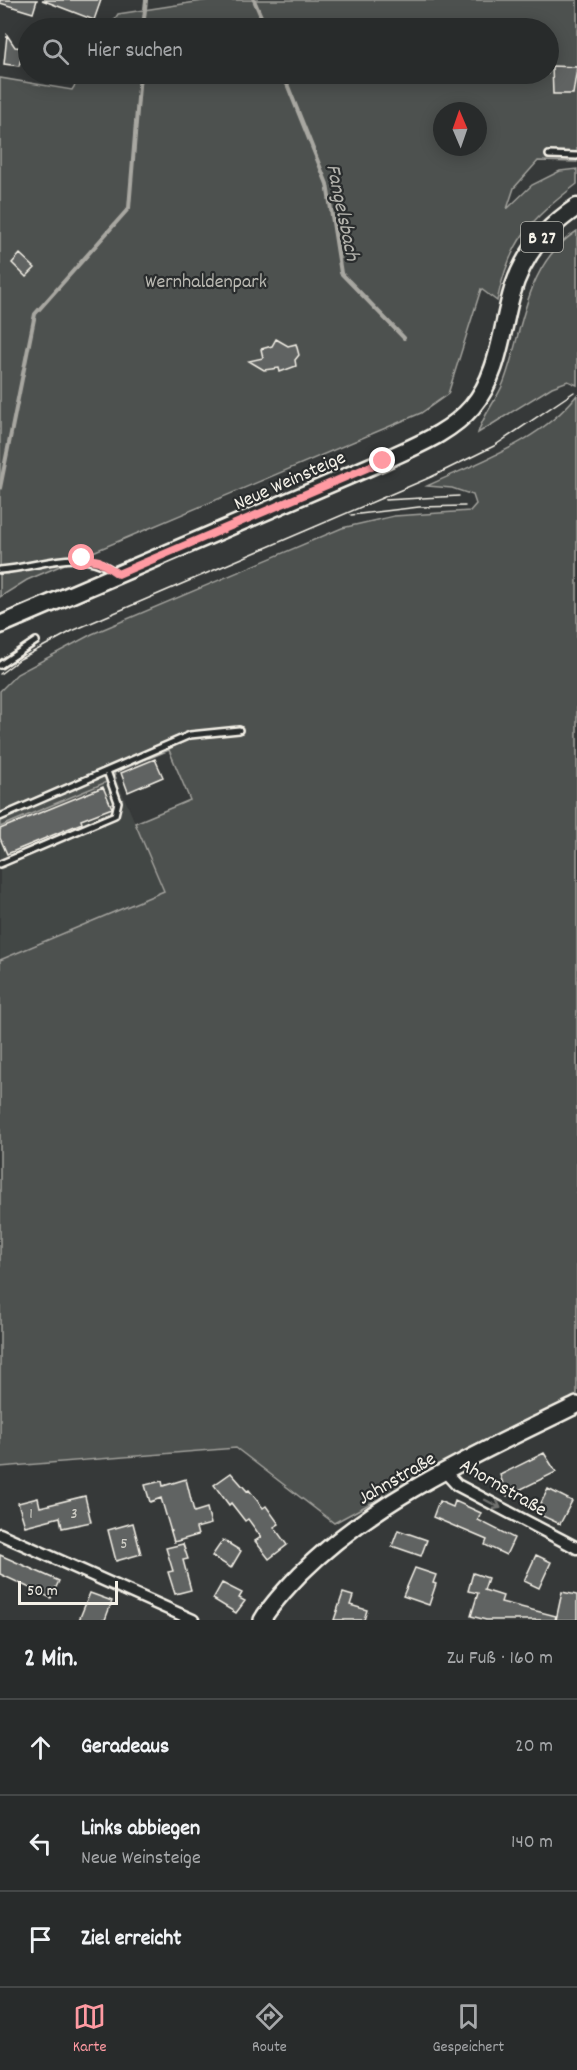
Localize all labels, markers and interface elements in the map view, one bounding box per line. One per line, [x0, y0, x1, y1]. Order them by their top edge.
search box [18, 18, 559, 84]
icon: search [39, 35, 72, 68]
text: Hier suchen [87, 36, 183, 67]
north arrow [433, 102, 487, 156]
water label: Fangelsbach [316, 161, 366, 265]
road number: B 27 [521, 222, 563, 252]
park label: Wernhaldenpark [145, 269, 267, 297]
street label: Neue Weinsteige [230, 445, 351, 519]
route end [369, 447, 395, 473]
route start [68, 544, 94, 570]
street label: Jahnstraße [353, 1446, 442, 1513]
street label: Ahornstraße [454, 1452, 551, 1525]
one-way arrow [484, 1498, 501, 1510]
house number: 1 [29, 1503, 33, 1526]
house number: 3 [70, 1503, 78, 1526]
house number: 5 [120, 1533, 128, 1556]
scale bar [18, 1578, 118, 1606]
text: 50 m [27, 1580, 58, 1603]
text: 2 Min. [24, 1641, 78, 1678]
text: Zu Fuß · 160 m [447, 1645, 553, 1673]
icon: ahead [24, 1731, 57, 1764]
text: Geradeaus [81, 1732, 169, 1763]
text: 20 m [515, 1733, 553, 1761]
text: Links abbiegen [81, 1814, 200, 1845]
icon: left [24, 1827, 57, 1860]
text: 140 m [511, 1829, 553, 1857]
text: Neue Weinsteige [81, 1845, 201, 1873]
icon: arrive [24, 1923, 57, 1956]
text: Ziel erreicht [81, 1924, 181, 1955]
tab: Karte [73, 2000, 107, 2059]
tab: Route [252, 2000, 287, 2059]
tab: Gespeichert [432, 2000, 504, 2059]

